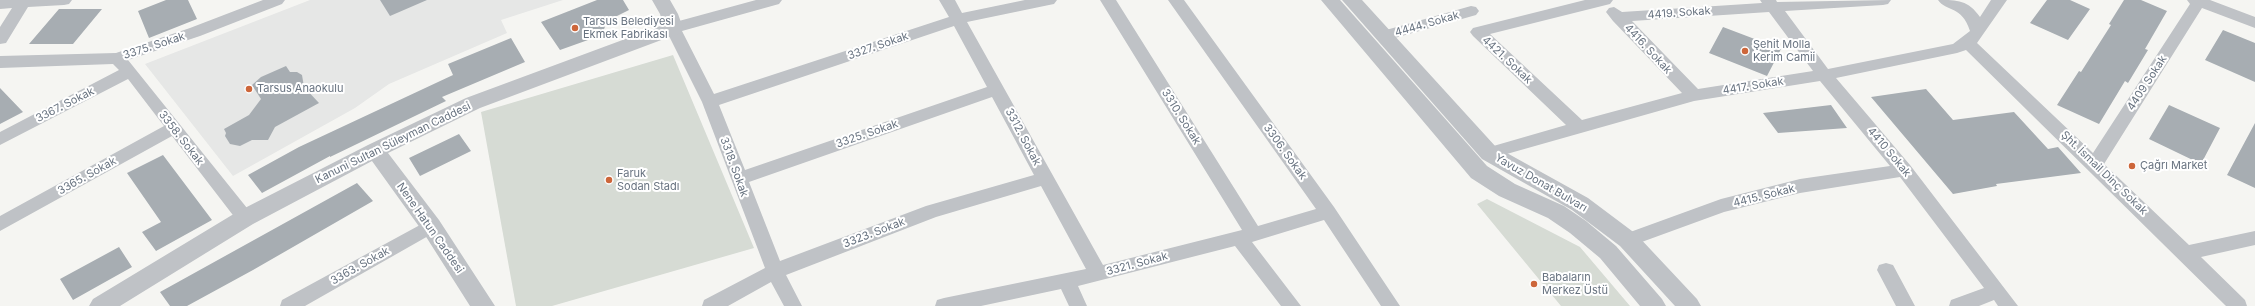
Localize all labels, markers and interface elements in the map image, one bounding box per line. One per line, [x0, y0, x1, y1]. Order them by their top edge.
street label: 4419. Sokak [1647, 4, 1711, 22]
street label: 4444. Sokak [1393, 9, 1461, 39]
place label: Tarsus Belediyesi Ekmek Fabrikası [583, 15, 674, 41]
street label: 4416. Sokak [1622, 21, 1674, 77]
marker: Tarsus Belediyesi Ekmek Fabrikası [570, 23, 580, 33]
street label: 3327. Sokak [846, 29, 910, 63]
street label: 3375. Sokak [121, 30, 187, 62]
street label: 4421. Sokak [1479, 33, 1535, 87]
place label: Şehit Molla Kerim Camii [1753, 38, 1815, 64]
marker: Şehit Molla Kerim Camii [1740, 46, 1750, 56]
street label: 4409 Sokak [2124, 53, 2170, 113]
street label: 4417. Sokak [1722, 75, 1784, 97]
place label: Tarsus Anaokulu [257, 82, 343, 96]
marker: Tarsus Anaokulu [244, 84, 254, 94]
street label: 3367. Sokak [34, 85, 96, 125]
street label: 3310. Sokak [1159, 87, 1203, 147]
street label: Kanuni Sultan Süleyman Caddesi [313, 100, 473, 186]
street label: 3312. Sokak [1002, 106, 1044, 168]
street label: 3358. Sokak [156, 108, 206, 168]
street label: 3325. Sokak [834, 117, 900, 151]
street label: 3306. Sokak [1261, 122, 1309, 182]
street label: 4410 Sokak [1865, 125, 1913, 179]
street label: Şht. İsmail Dinç Sokak [2058, 128, 2150, 218]
street label: 3318. Sokak [717, 135, 751, 199]
street label: Yavuz Donat Bulvarı [1493, 151, 1589, 215]
street label: 3365. Sokak [55, 154, 119, 198]
place label: Çağrı Market [2140, 159, 2207, 173]
marker: Çağrı Market [2127, 161, 2137, 171]
place label: Faruk Sodan Stadı [617, 167, 679, 193]
marker: Faruk Sodan Stadı [604, 175, 614, 185]
street label: Nene Hatun Caddesi [394, 180, 466, 276]
street label: 4415. Sokak [1732, 182, 1796, 210]
street label: 3323. Sokak [841, 215, 907, 251]
street label: 3363. Sokak [328, 244, 392, 288]
street label: 3321. Sokak [1105, 249, 1169, 279]
place label: Babaların Merkez Üstü [1542, 271, 1608, 297]
marker: Babaların Merkez Üstü [1529, 279, 1539, 289]

